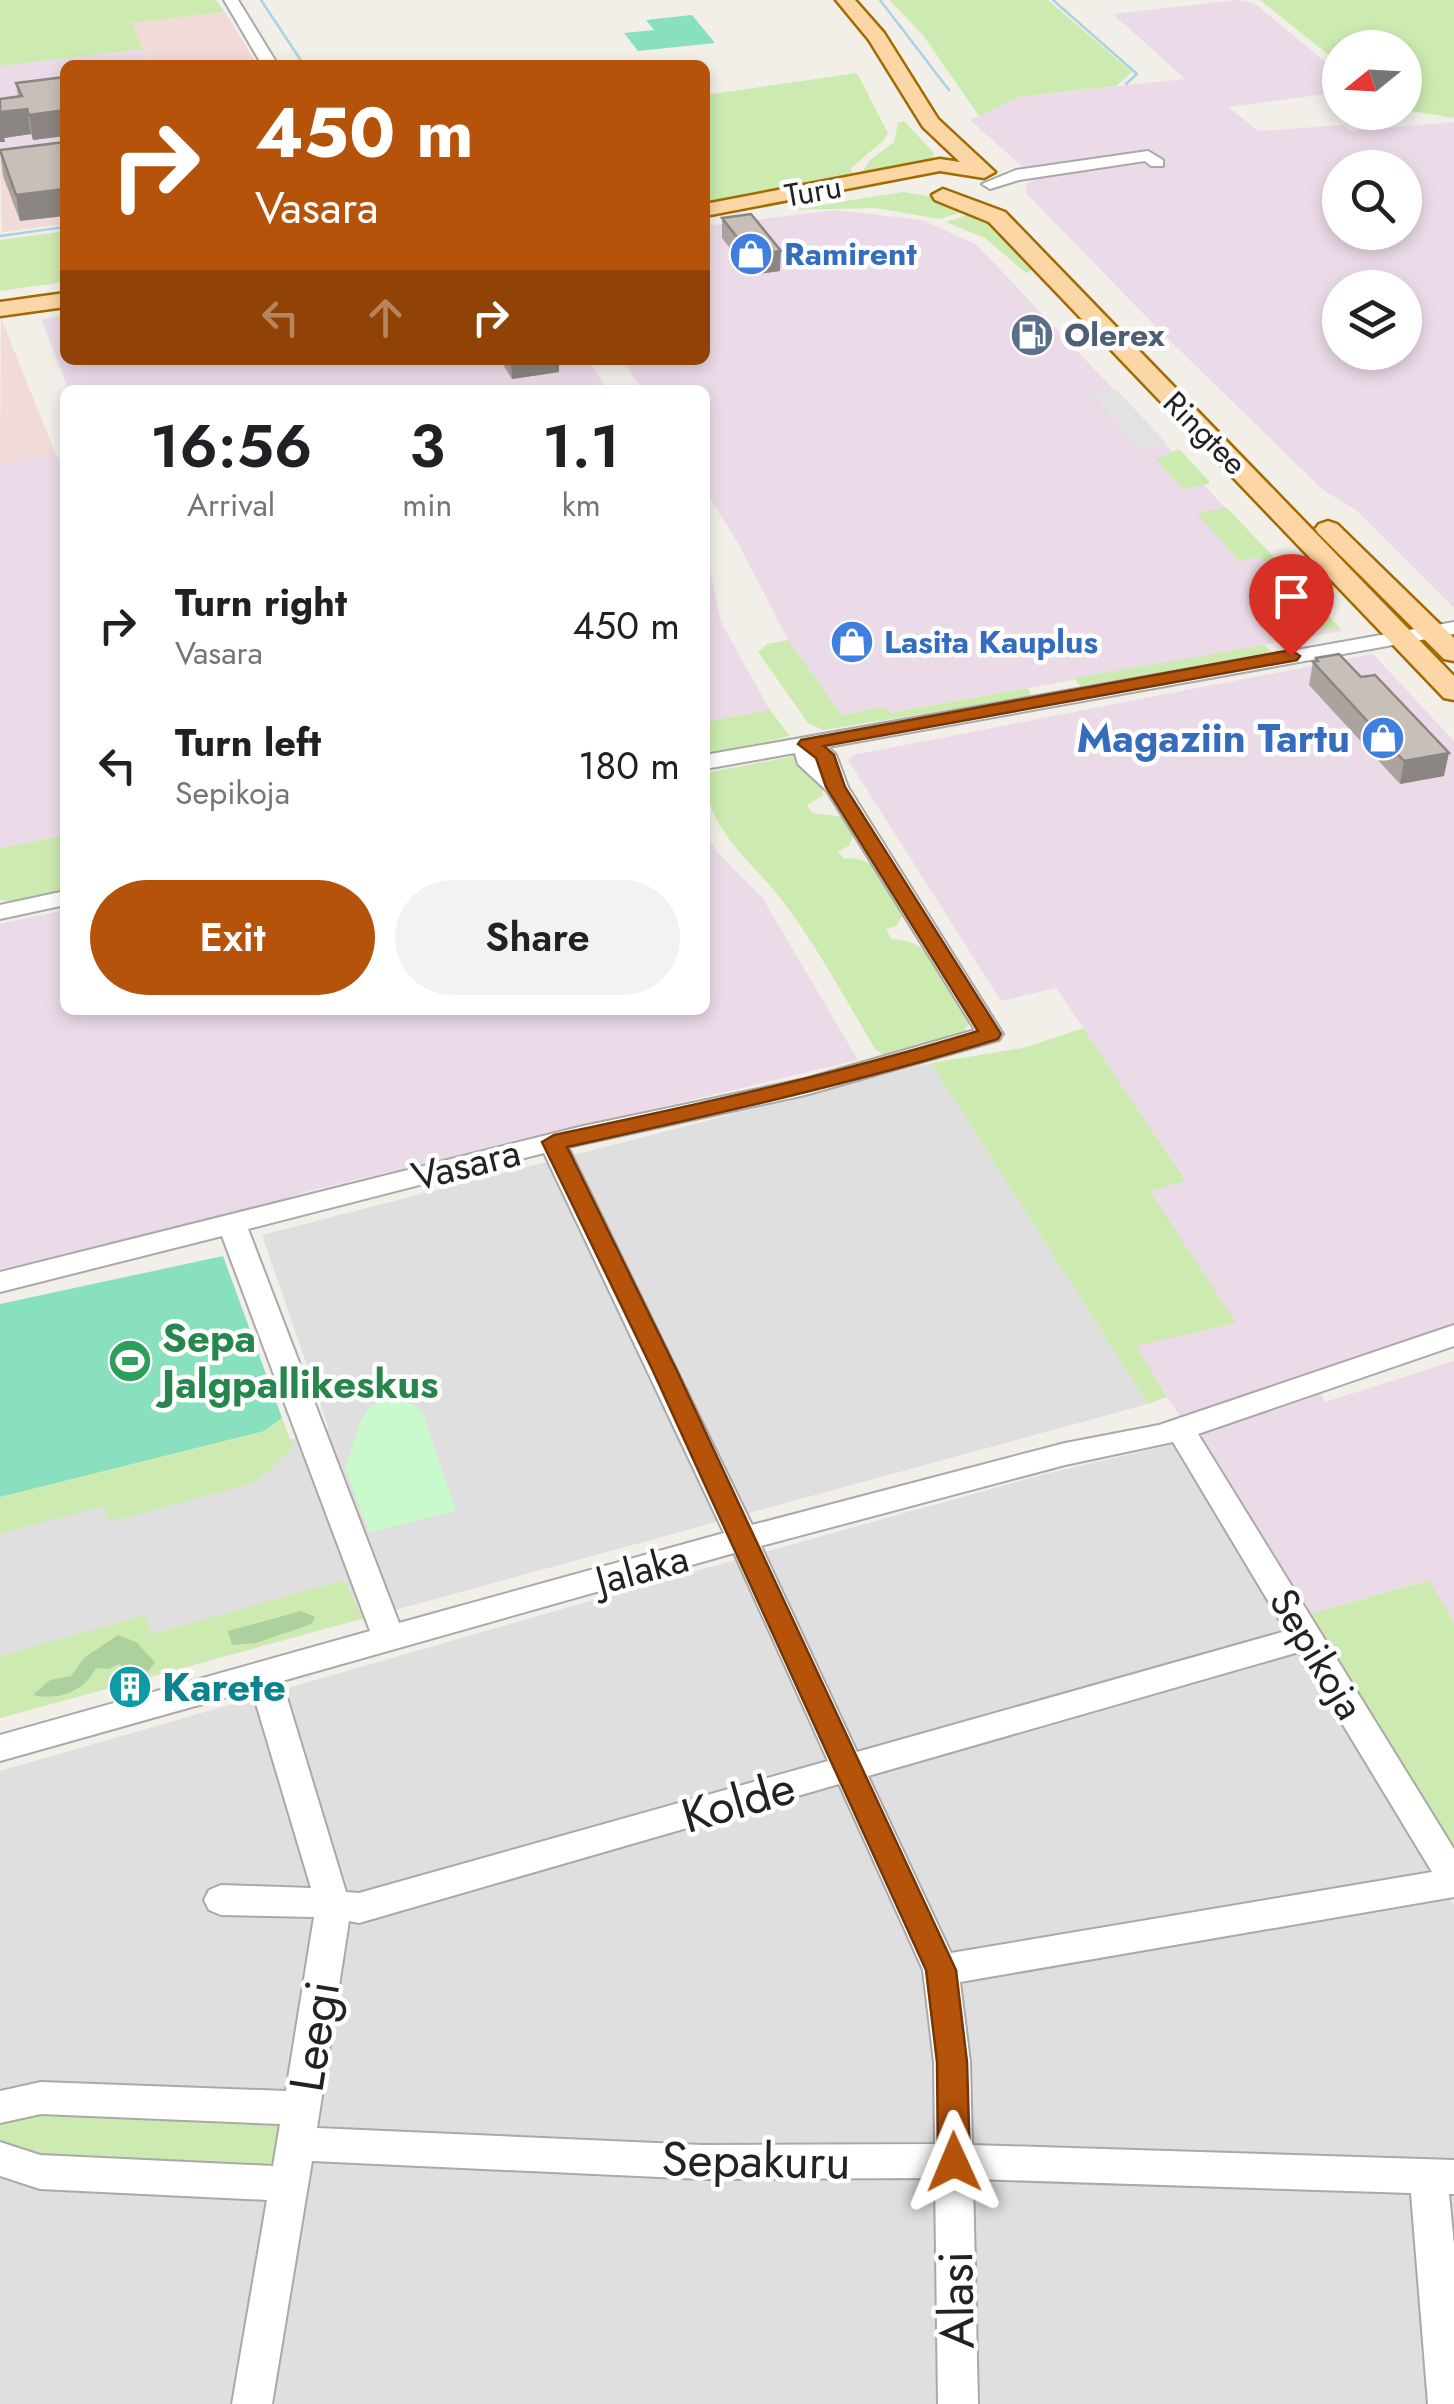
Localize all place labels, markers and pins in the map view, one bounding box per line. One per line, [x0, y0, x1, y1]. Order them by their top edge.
shop icon: Ramirent [728, 231, 774, 277]
place label: Ramirent [784, 231, 917, 277]
fuel station icon: Olerex [1009, 312, 1055, 358]
place label: Olerex [1064, 312, 1166, 358]
pin [1249, 554, 1334, 657]
shop icon: Lasita Kauplus [829, 619, 875, 665]
place label: Lasita Kauplus [884, 619, 1098, 665]
place label: Magaziin Tartu [1077, 709, 1350, 767]
shop icon: Magaziin Tartu [1360, 715, 1406, 761]
place label: Sepa Jalgpallikeskus [155, 1309, 438, 1413]
sports icon: Sepa Jalgpallikeskus [107, 1338, 153, 1384]
place label: Karete [162, 1658, 286, 1716]
building icon: Karete [107, 1664, 153, 1710]

